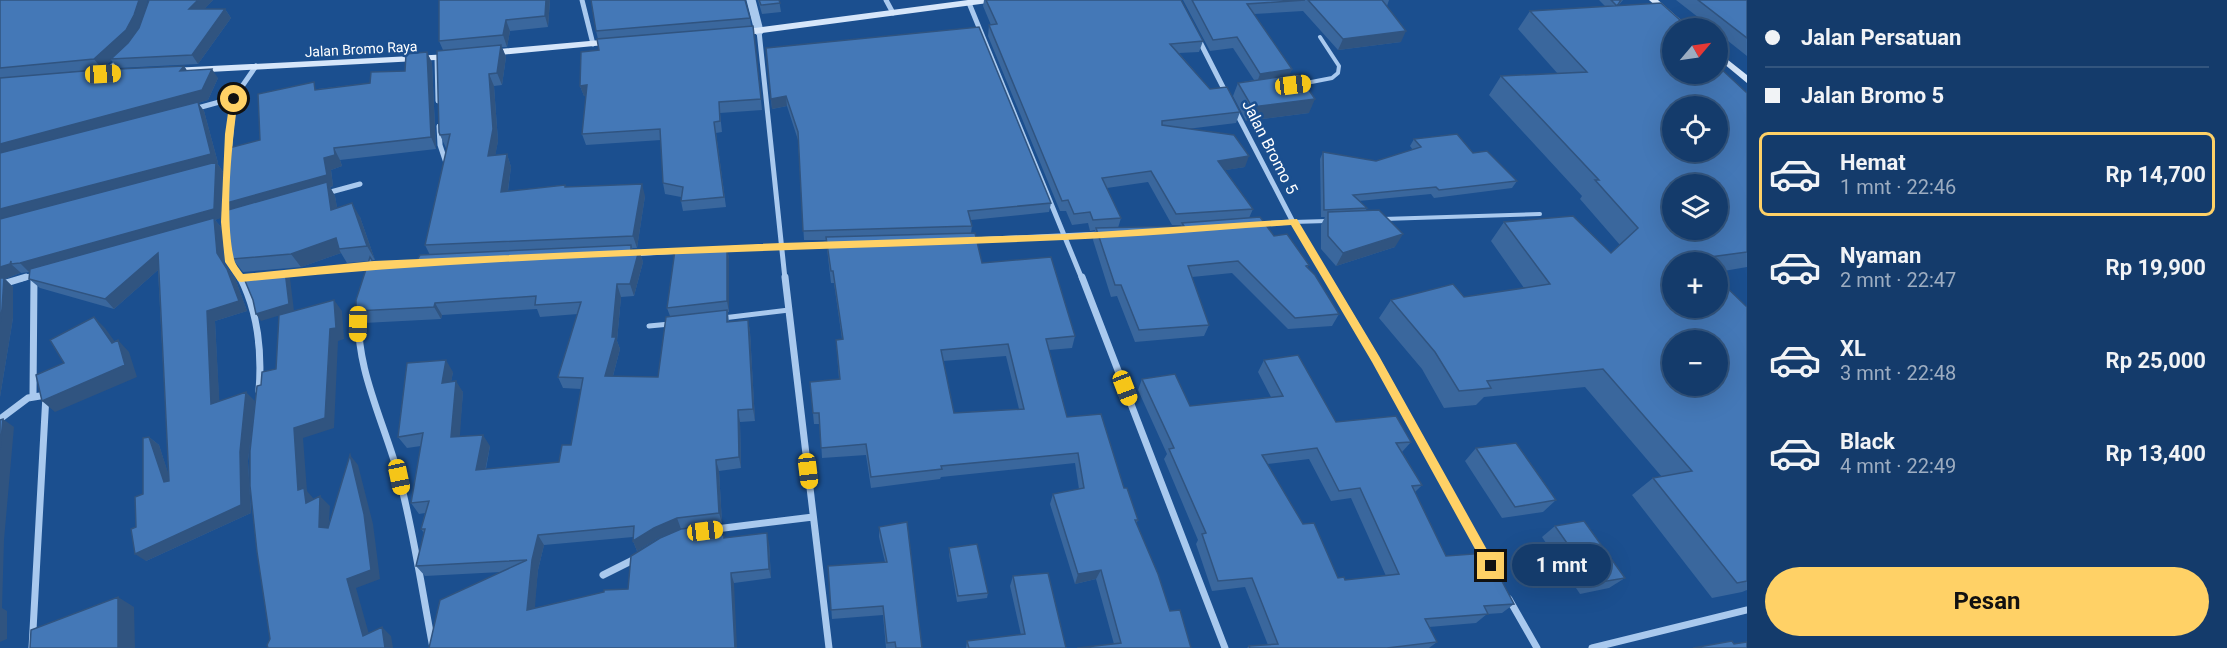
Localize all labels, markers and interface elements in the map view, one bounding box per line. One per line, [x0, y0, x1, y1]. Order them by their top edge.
north arrow [1662, 18, 1728, 84]
map controls [1662, 18, 1728, 396]
text: Jalan Persatuan [1801, 25, 1961, 50]
street label: Jalan Bromo Raya [304, 38, 418, 60]
car [85, 64, 121, 84]
car [1274, 74, 1312, 96]
text: Jalan Bromo 5 [1801, 83, 1944, 108]
route start [220, 85, 247, 112]
button: locate [1662, 96, 1728, 162]
street label: Jalan Bromo 5 [1238, 97, 1302, 197]
icon: car [1768, 147, 1822, 201]
text: Hemat [1840, 150, 1906, 175]
text: Rp 14,700 [2106, 162, 2206, 187]
button: layers [1662, 174, 1728, 240]
text: 1 mnt · 22:46 [1840, 175, 1956, 199]
icon: car [1768, 240, 1822, 294]
text: Nyaman [1840, 243, 1921, 268]
button: + [1662, 252, 1728, 318]
text: Rp 19,900 [2106, 255, 2206, 280]
text: 2 mnt · 22:47 [1840, 268, 1956, 292]
car [349, 306, 367, 342]
button: − [1662, 330, 1728, 396]
icon: car [1768, 333, 1822, 387]
text: XL [1840, 336, 1866, 361]
text: Rp 25,000 [2106, 348, 2206, 373]
text: 3 mnt · 22:48 [1840, 361, 1956, 385]
car [1110, 368, 1140, 408]
icon: car [1768, 426, 1822, 480]
text: Black [1840, 429, 1895, 454]
text: Rp 13,400 [2106, 441, 2206, 466]
car [797, 452, 819, 490]
text: 4 mnt · 22:49 [1840, 454, 1956, 478]
car [386, 458, 412, 496]
car [686, 520, 724, 542]
callout: 1 mnt [1512, 545, 1611, 587]
route end [1477, 552, 1504, 579]
text: 1 mnt [1536, 553, 1587, 577]
button: Pesan [1765, 567, 2209, 636]

